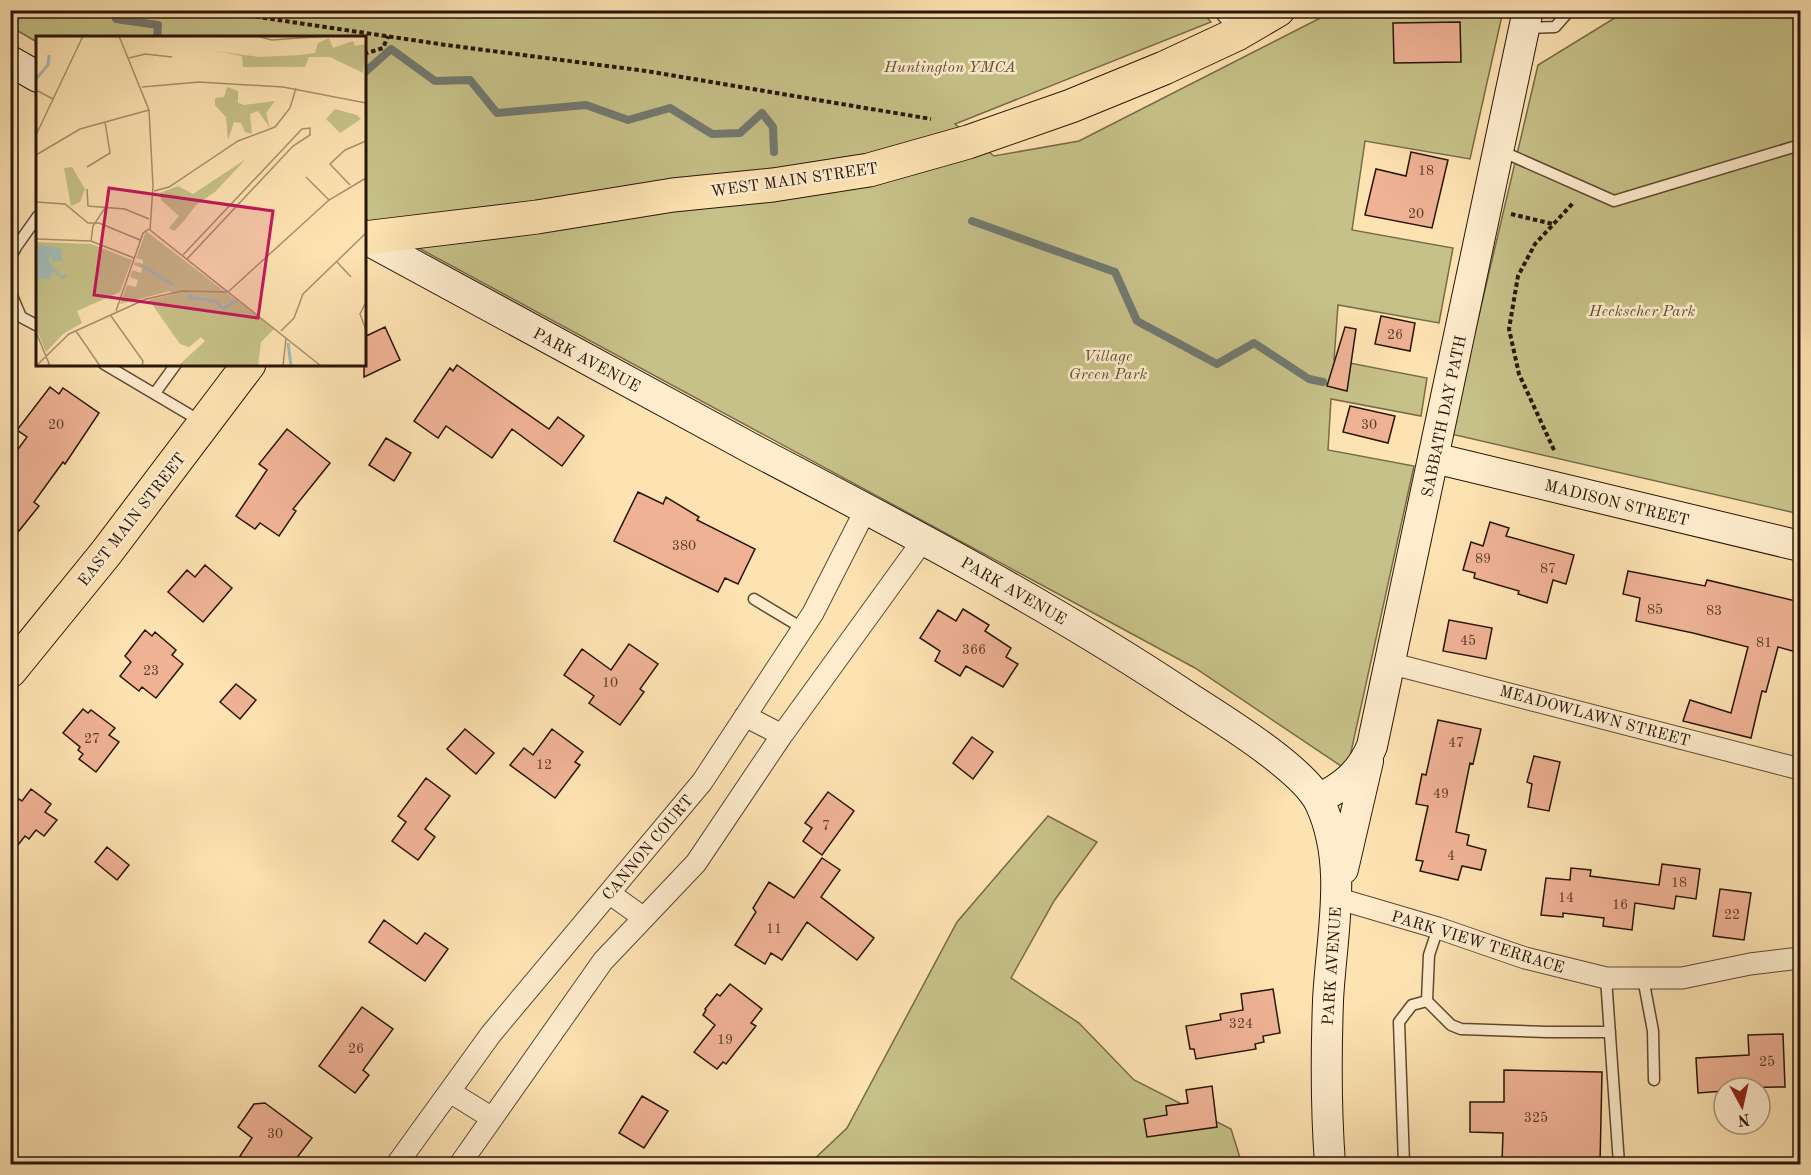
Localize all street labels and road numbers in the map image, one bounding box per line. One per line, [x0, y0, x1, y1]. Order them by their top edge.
street label: WEST MAIN STREET [709, 161, 879, 201]
street label: PARK AVENUE [530, 326, 642, 396]
street label: SABBATH DAY PATH [1420, 334, 1470, 499]
street label: EAST MAIN STREET [76, 451, 189, 590]
street label: MADISON STREET [1542, 478, 1691, 530]
street label: PARK AVENUE [958, 555, 1068, 628]
street label: MEADOWLAWN STREET [1497, 684, 1692, 750]
street label: CANNON COURT [600, 793, 697, 904]
street label: PARK AVENUE [1321, 906, 1345, 1026]
street label: PARK VIEW TERRACE [1389, 909, 1566, 977]

